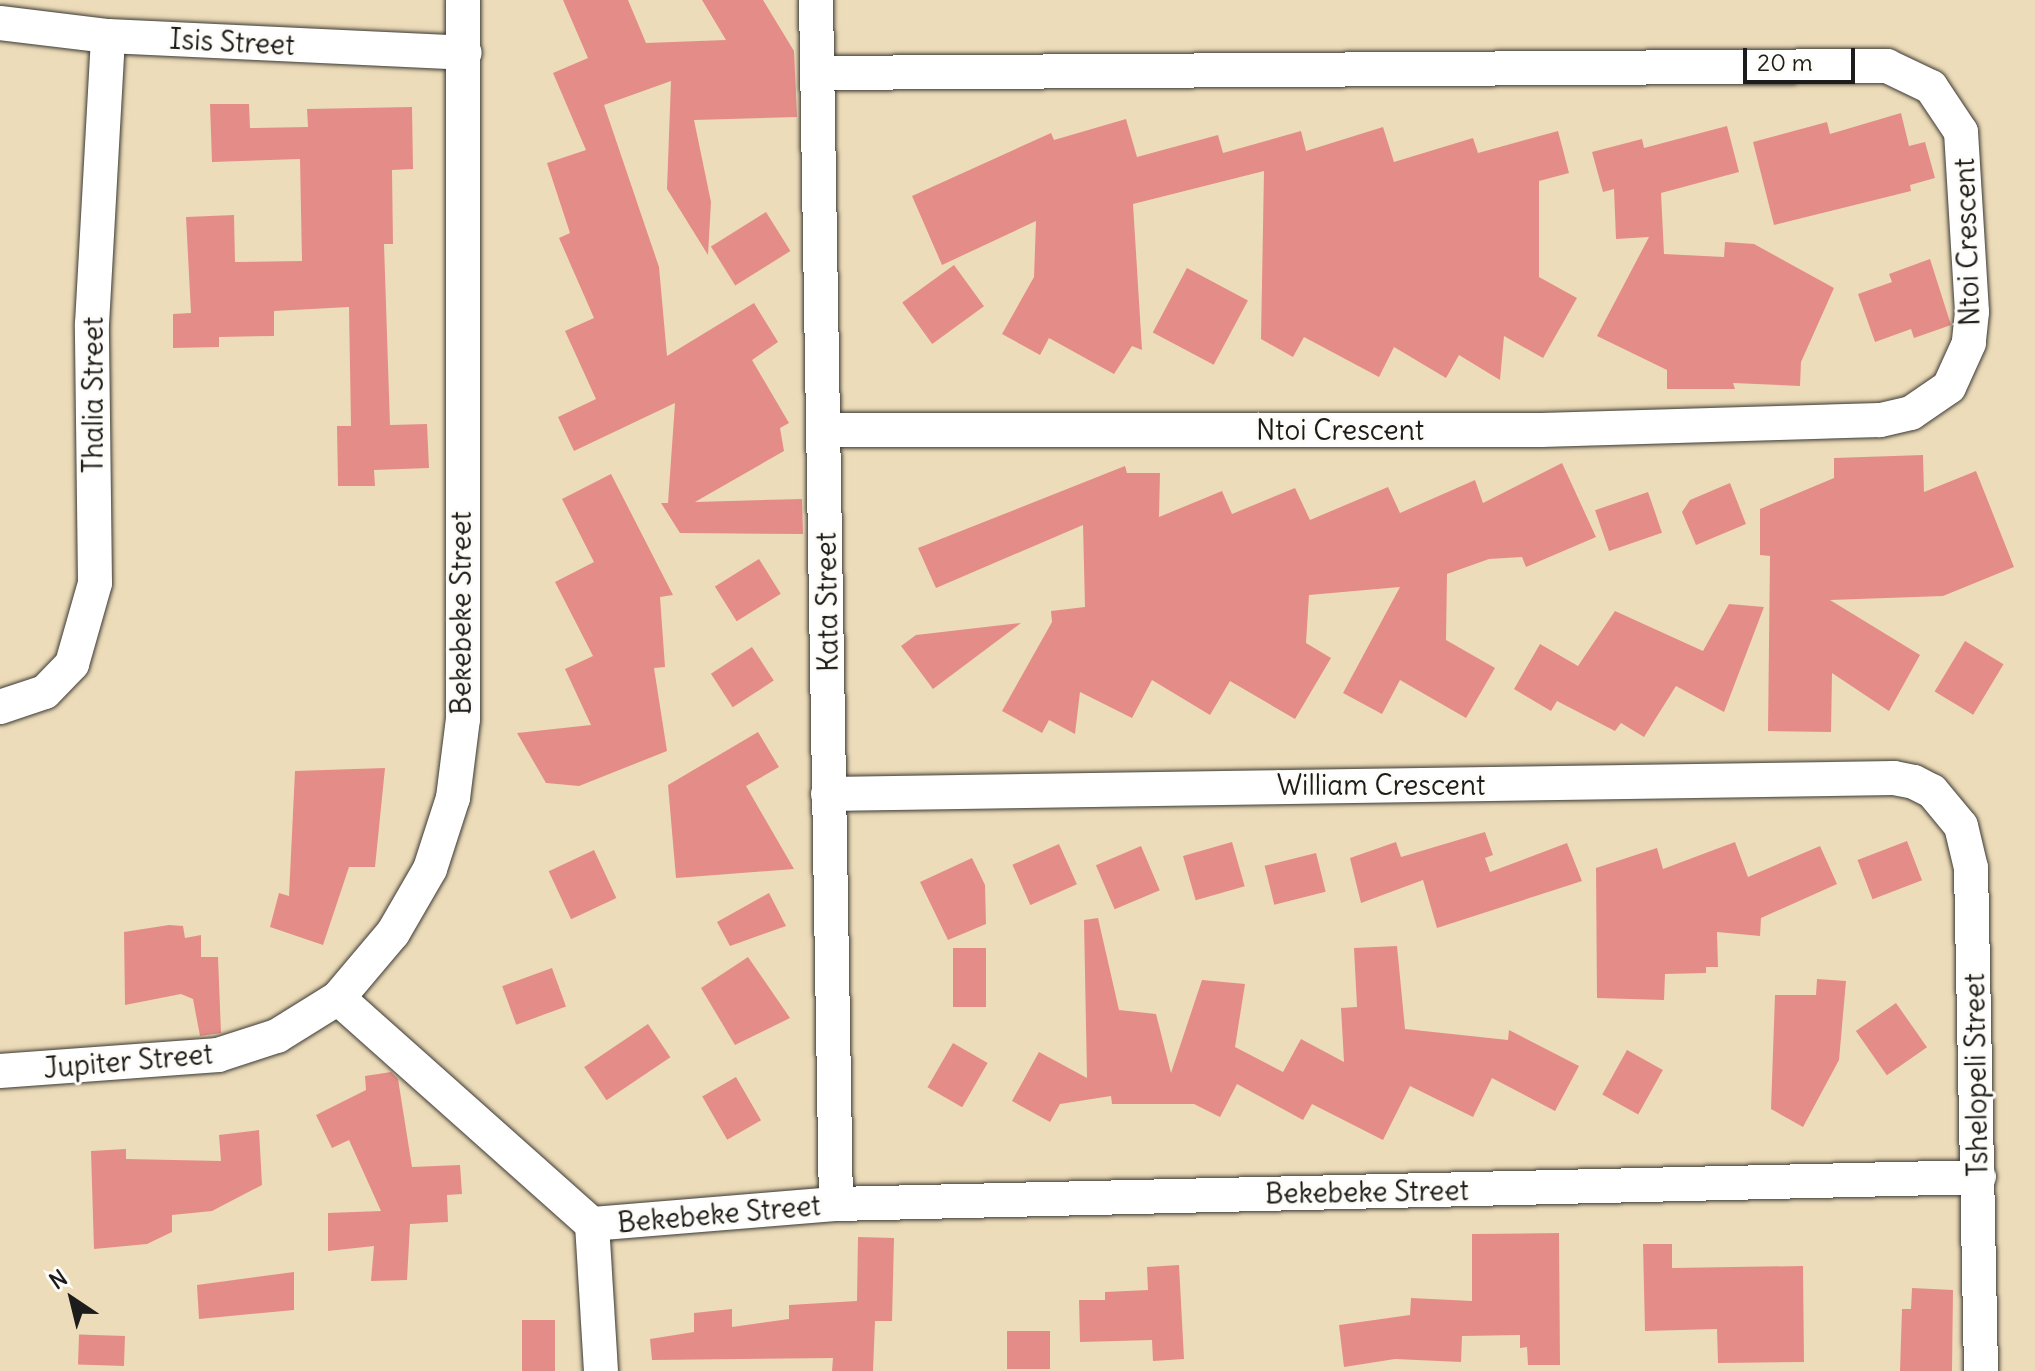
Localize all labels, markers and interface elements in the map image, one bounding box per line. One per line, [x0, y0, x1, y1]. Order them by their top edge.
street label: Isis Street [169, 22, 295, 62]
scale bar [1747, 32, 1859, 82]
text: 20 m [1757, 47, 1813, 77]
street label: Ntoi Crescent [1947, 157, 1987, 327]
street label: Thalia Street [76, 317, 110, 473]
street label: Ntoi Crescent [1256, 413, 1424, 447]
street label: Bekebeke Street [444, 511, 478, 715]
street label: Kata Street [809, 532, 845, 672]
street label: William Crescent [1277, 768, 1485, 802]
street label: Tshelopeli Street [1957, 973, 1995, 1177]
street label: Jupiter Street [42, 1037, 214, 1085]
street label: Bekebeke Street [1265, 1173, 1469, 1211]
street label: Bekebeke Street [616, 1188, 822, 1240]
north arrow [32, 1259, 112, 1339]
text: N [44, 1264, 72, 1295]

